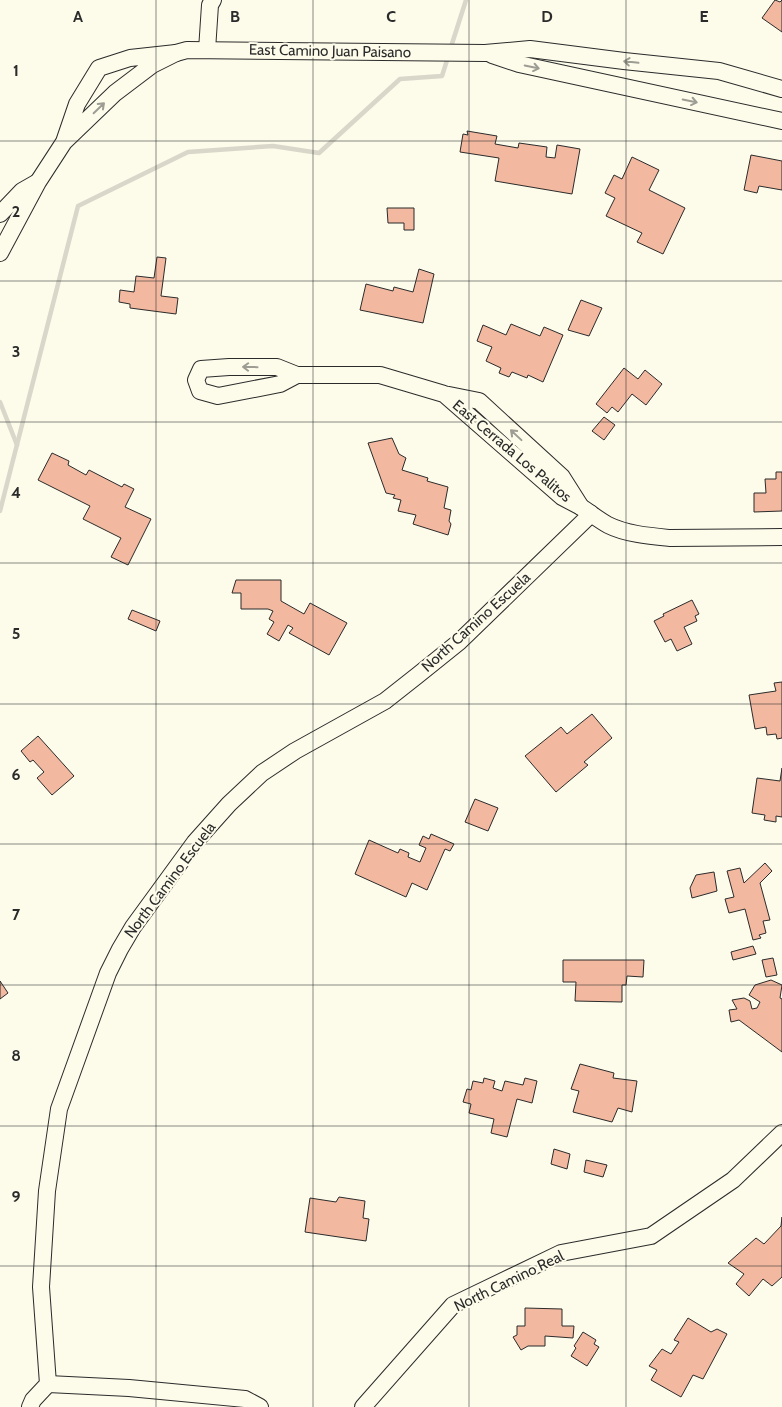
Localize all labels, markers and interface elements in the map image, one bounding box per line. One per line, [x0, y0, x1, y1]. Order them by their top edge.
text: A [73, 7, 83, 26]
text: B [230, 7, 240, 26]
text: C [386, 7, 396, 26]
text: D [541, 7, 553, 26]
text: E [699, 7, 709, 26]
street label: East Camino Juan Paisano [249, 41, 411, 61]
one-way arrow [624, 57, 640, 67]
text: 1 [13, 61, 19, 80]
one-way arrow [523, 62, 539, 72]
one-way arrow [682, 97, 698, 106]
one-way arrow [93, 102, 106, 114]
text: 2 [12, 202, 20, 221]
text: 3 [12, 342, 20, 361]
one-way arrow [242, 362, 258, 372]
street label: East Cerrada Los Palitos [449, 396, 575, 506]
one-way arrow [510, 429, 523, 441]
text: 4 [11, 483, 21, 502]
street label: North Camino Escuela [418, 568, 535, 676]
text: 5 [12, 624, 20, 643]
text: 6 [12, 765, 21, 784]
street label: North Camino Escuela [121, 818, 220, 941]
text: 7 [12, 905, 21, 924]
text: 8 [11, 1046, 21, 1065]
text: 9 [12, 1187, 21, 1206]
street label: North Camino Real [451, 1246, 567, 1315]

